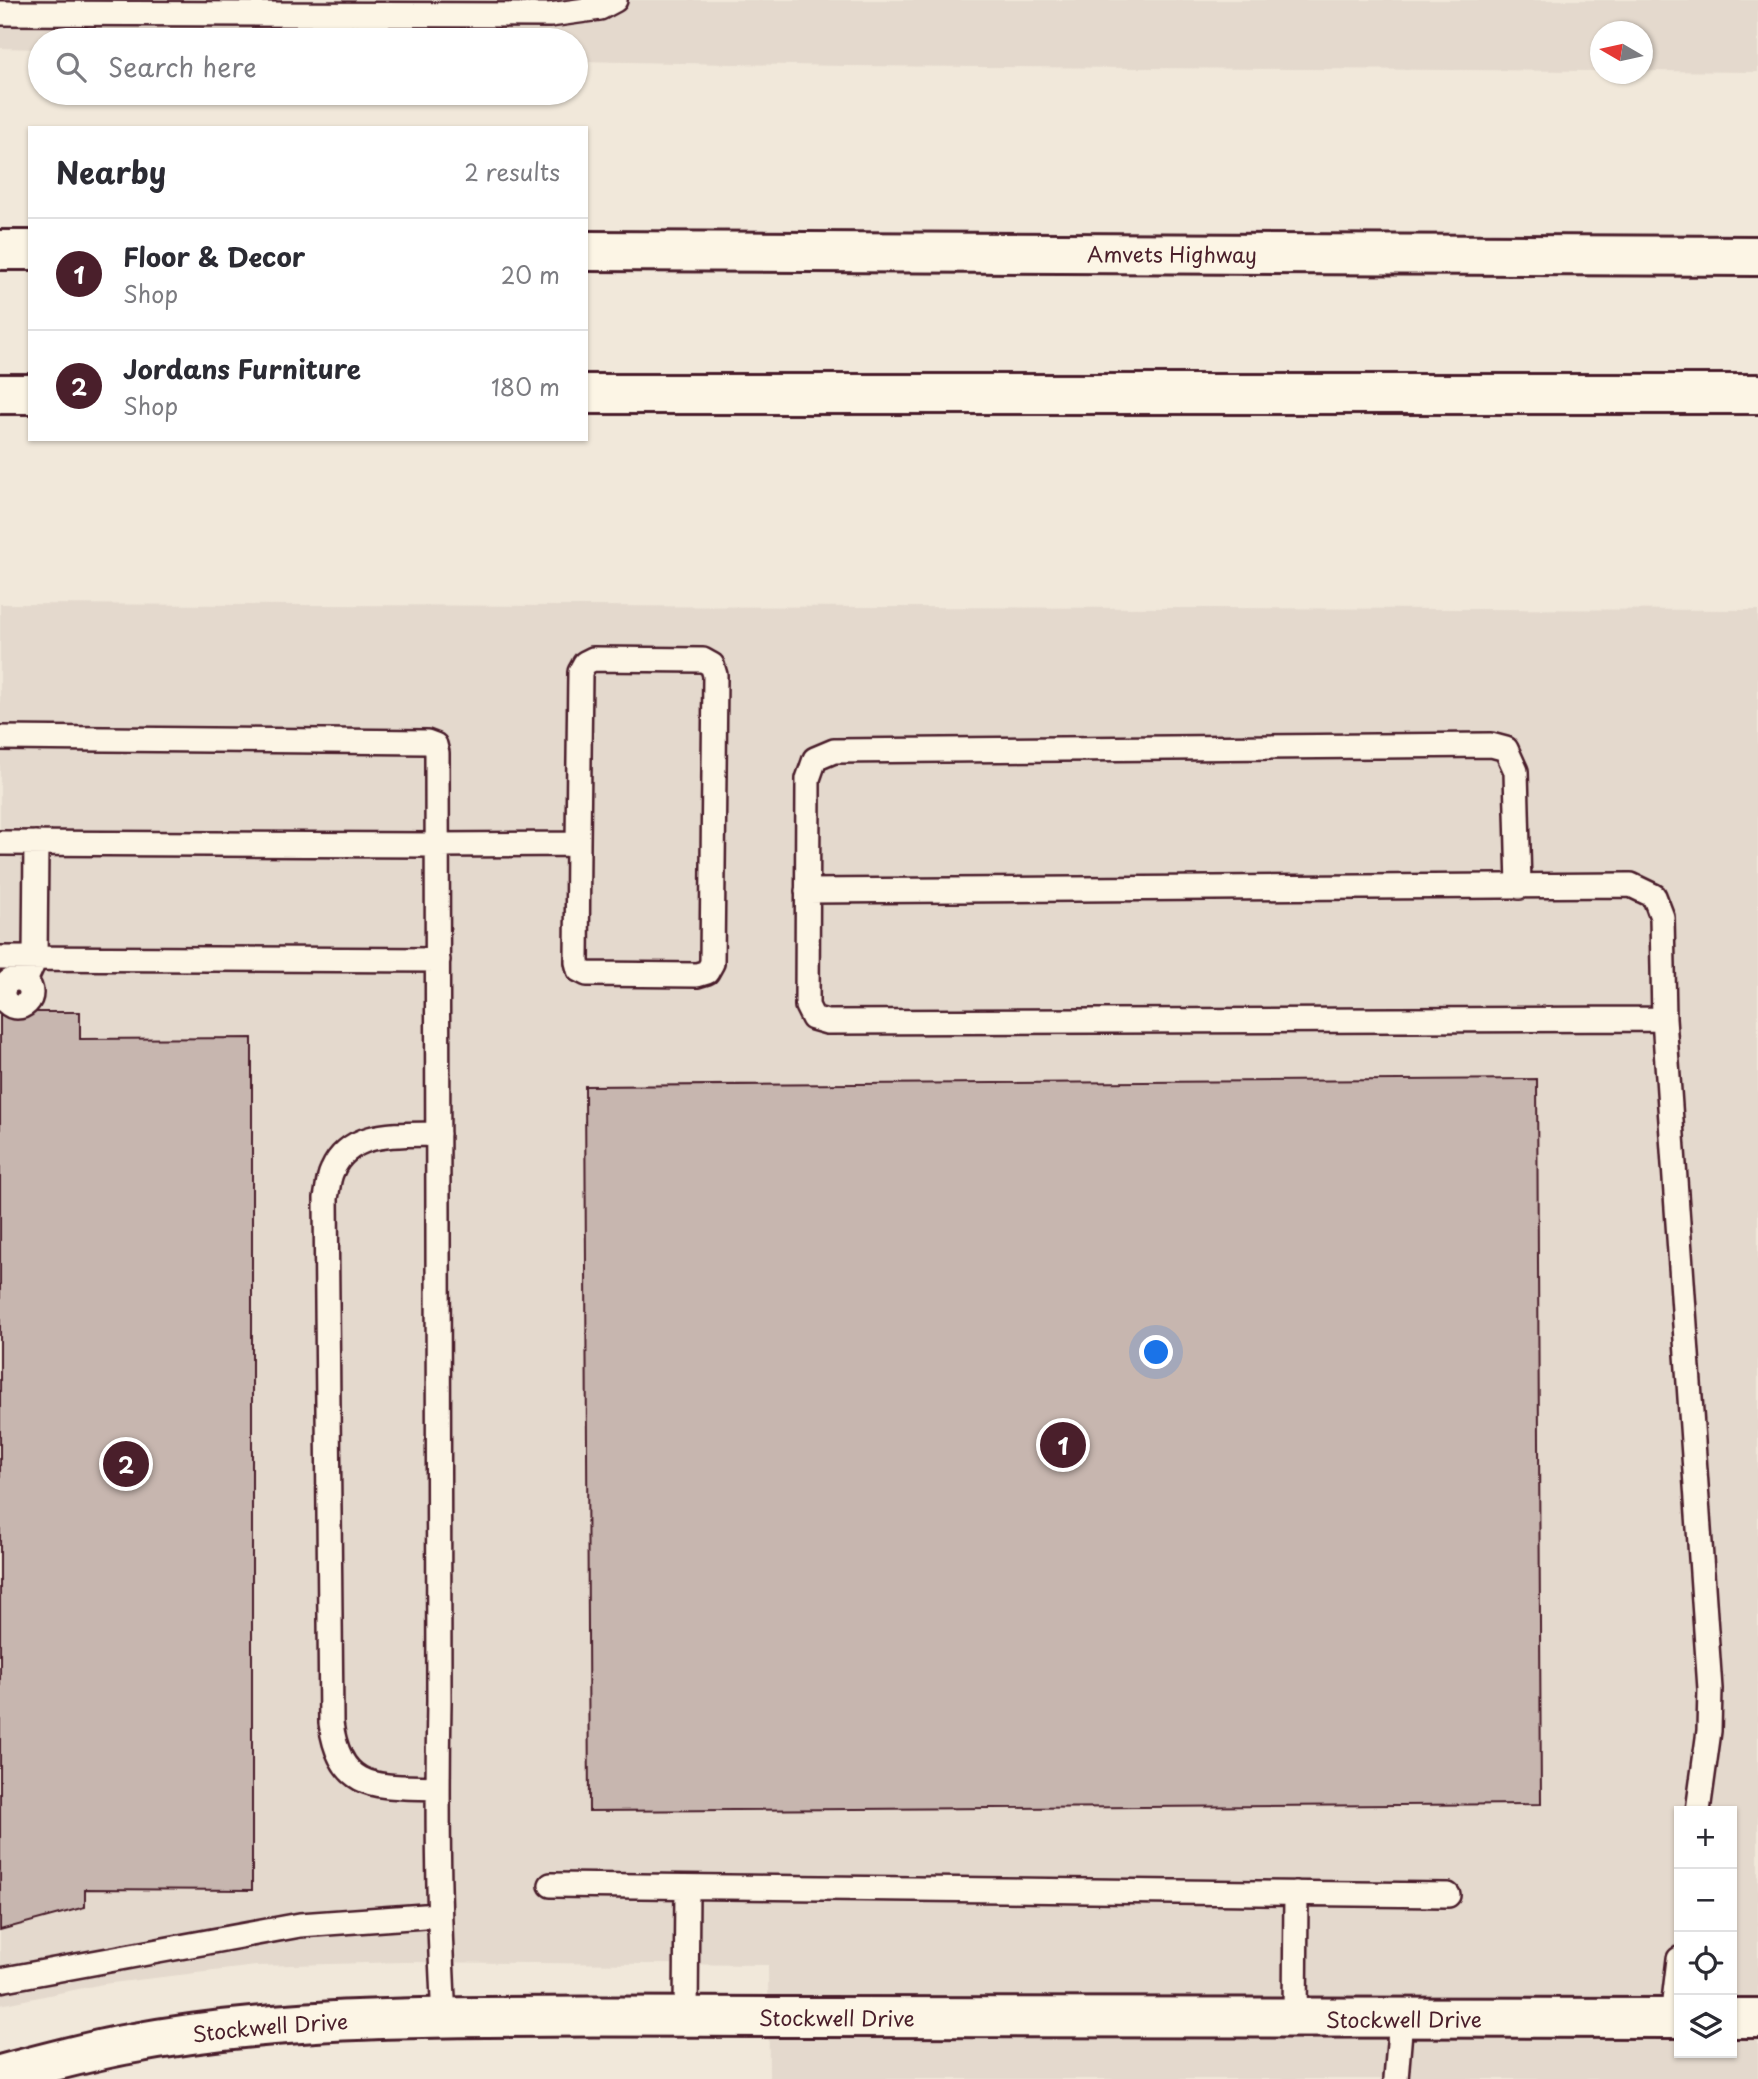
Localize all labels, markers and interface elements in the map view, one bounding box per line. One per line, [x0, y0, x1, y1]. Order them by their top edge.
north arrow [1590, 21, 1653, 84]
search box [28, 28, 588, 105]
text: Search here [108, 47, 257, 86]
icon: search [52, 48, 90, 86]
text: Nearby [56, 149, 166, 194]
text: 2 results [464, 154, 560, 189]
text: Floor & Decor [123, 237, 305, 276]
street label: Amvets Highway [1087, 237, 1257, 270]
text: 1 [74, 257, 85, 292]
text: 20 m [501, 257, 560, 292]
text: Shop [123, 276, 178, 311]
text: Jordans Furniture [123, 349, 361, 388]
text: 2 [71, 369, 87, 404]
text: 180 m [491, 369, 560, 404]
text: Shop [123, 388, 178, 423]
your location [1139, 1335, 1173, 1369]
pin: 1 [1040, 1419, 1086, 1471]
pin: 2 [103, 1438, 149, 1490]
map controls [1674, 1806, 1737, 2058]
button: + [1674, 1806, 1737, 1869]
button: − [1674, 1869, 1737, 1932]
button: locate [1674, 1932, 1737, 1995]
button: layers [1674, 1995, 1737, 2058]
street label: Stockwell Drive [759, 2001, 915, 2034]
street label: Stockwell Drive [1326, 2003, 1482, 2035]
street label: Stockwell Drive [190, 2004, 349, 2050]

